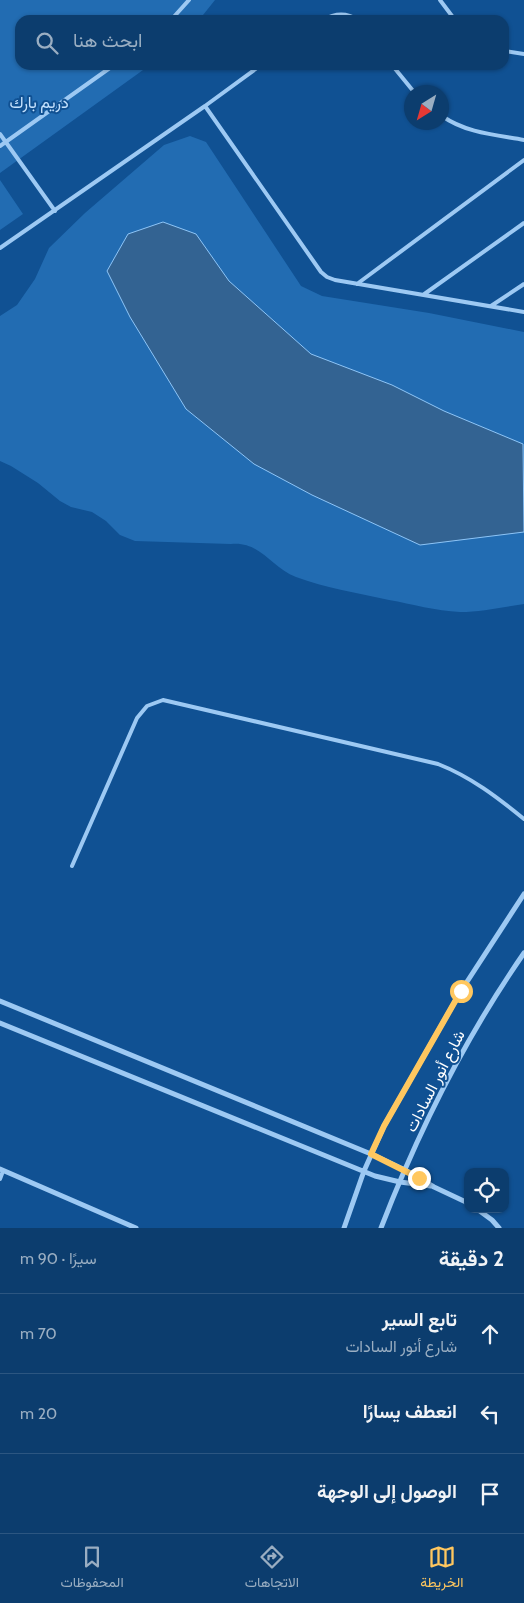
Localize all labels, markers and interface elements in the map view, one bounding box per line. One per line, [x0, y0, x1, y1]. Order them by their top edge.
search box [15, 15, 509, 70]
icon: search [33, 29, 61, 57]
text: ابحث هنا [73, 29, 142, 52]
north arrow [404, 85, 449, 130]
park label: دريم بارك [9, 93, 69, 113]
route start [450, 980, 473, 1003]
street label: شارع أنور السادات [401, 1027, 471, 1136]
route end [408, 1167, 431, 1190]
map controls [464, 1168, 509, 1213]
button: locate [464, 1168, 509, 1213]
text: 2 دقيقة [439, 1246, 504, 1271]
text: سيرًا · 90 m [20, 1249, 97, 1268]
text: تابع السير [382, 1308, 457, 1331]
icon: ahead [476, 1320, 504, 1348]
text: 70 m [20, 1324, 57, 1343]
text: شارع أنور السادات [345, 1337, 457, 1356]
text: انعطف يسارًا [363, 1400, 457, 1423]
icon: left [476, 1400, 504, 1428]
text: 20 m [20, 1404, 57, 1423]
text: الوصول إلى الوجهة [317, 1480, 457, 1503]
icon: arrive [476, 1480, 504, 1508]
tab: المحفوظات [61, 1543, 124, 1595]
tab: الاتجاهات [245, 1543, 299, 1595]
tab: الخريطة [420, 1543, 463, 1595]

